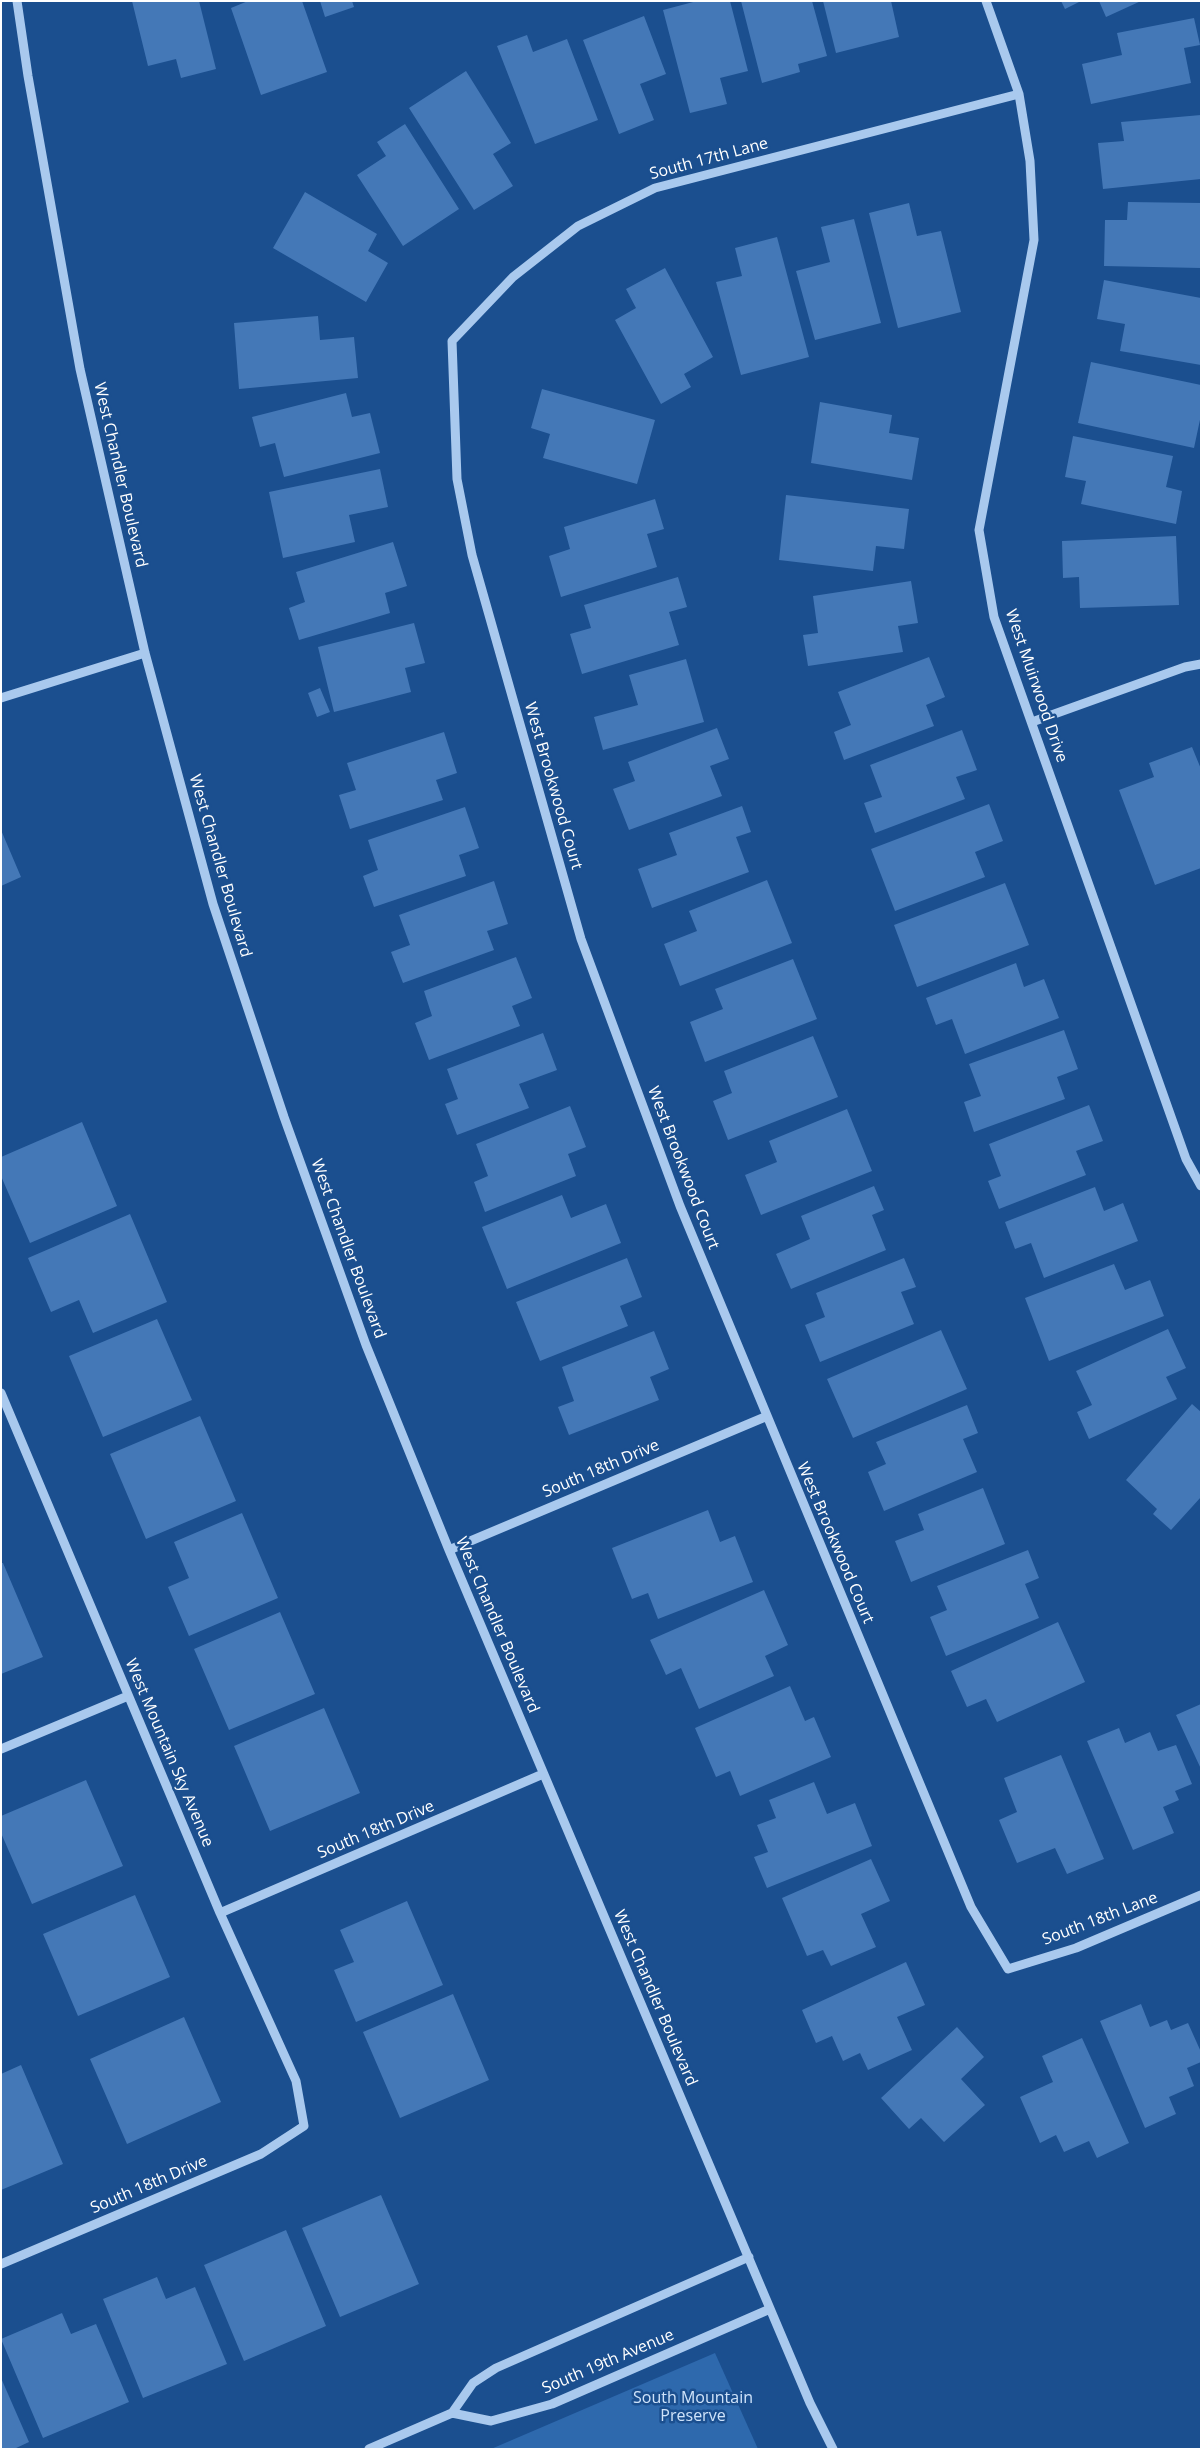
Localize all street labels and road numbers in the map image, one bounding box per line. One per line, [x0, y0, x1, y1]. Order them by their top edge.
street label: South 17th Lane [648, 134, 770, 184]
street label: West Chandler Boulevard [89, 381, 151, 569]
street label: West Muirwood Drive [1001, 607, 1071, 765]
street label: West Brookwood Court [520, 700, 586, 872]
street label: West Chandler Boulevard [185, 772, 255, 960]
street label: West Brookwood Court [643, 1084, 723, 1252]
street label: West Chandler Boulevard [307, 1157, 389, 1341]
street label: South 18th Drive [540, 1436, 662, 1502]
street label: West Brookwood Court [792, 1460, 878, 1626]
street label: West Chandler Boulevard [451, 1534, 543, 1716]
street label: West Mountain Sky Avenue [121, 1656, 217, 1850]
street label: South 18th Drive [315, 1797, 437, 1863]
street label: South 18th Lane [1040, 1888, 1160, 1950]
street label: West Chandler Boulevard [609, 1907, 701, 2089]
street label: South 18th Drive [88, 2152, 210, 2218]
street label: South 19th Avenue [539, 2326, 677, 2398]

